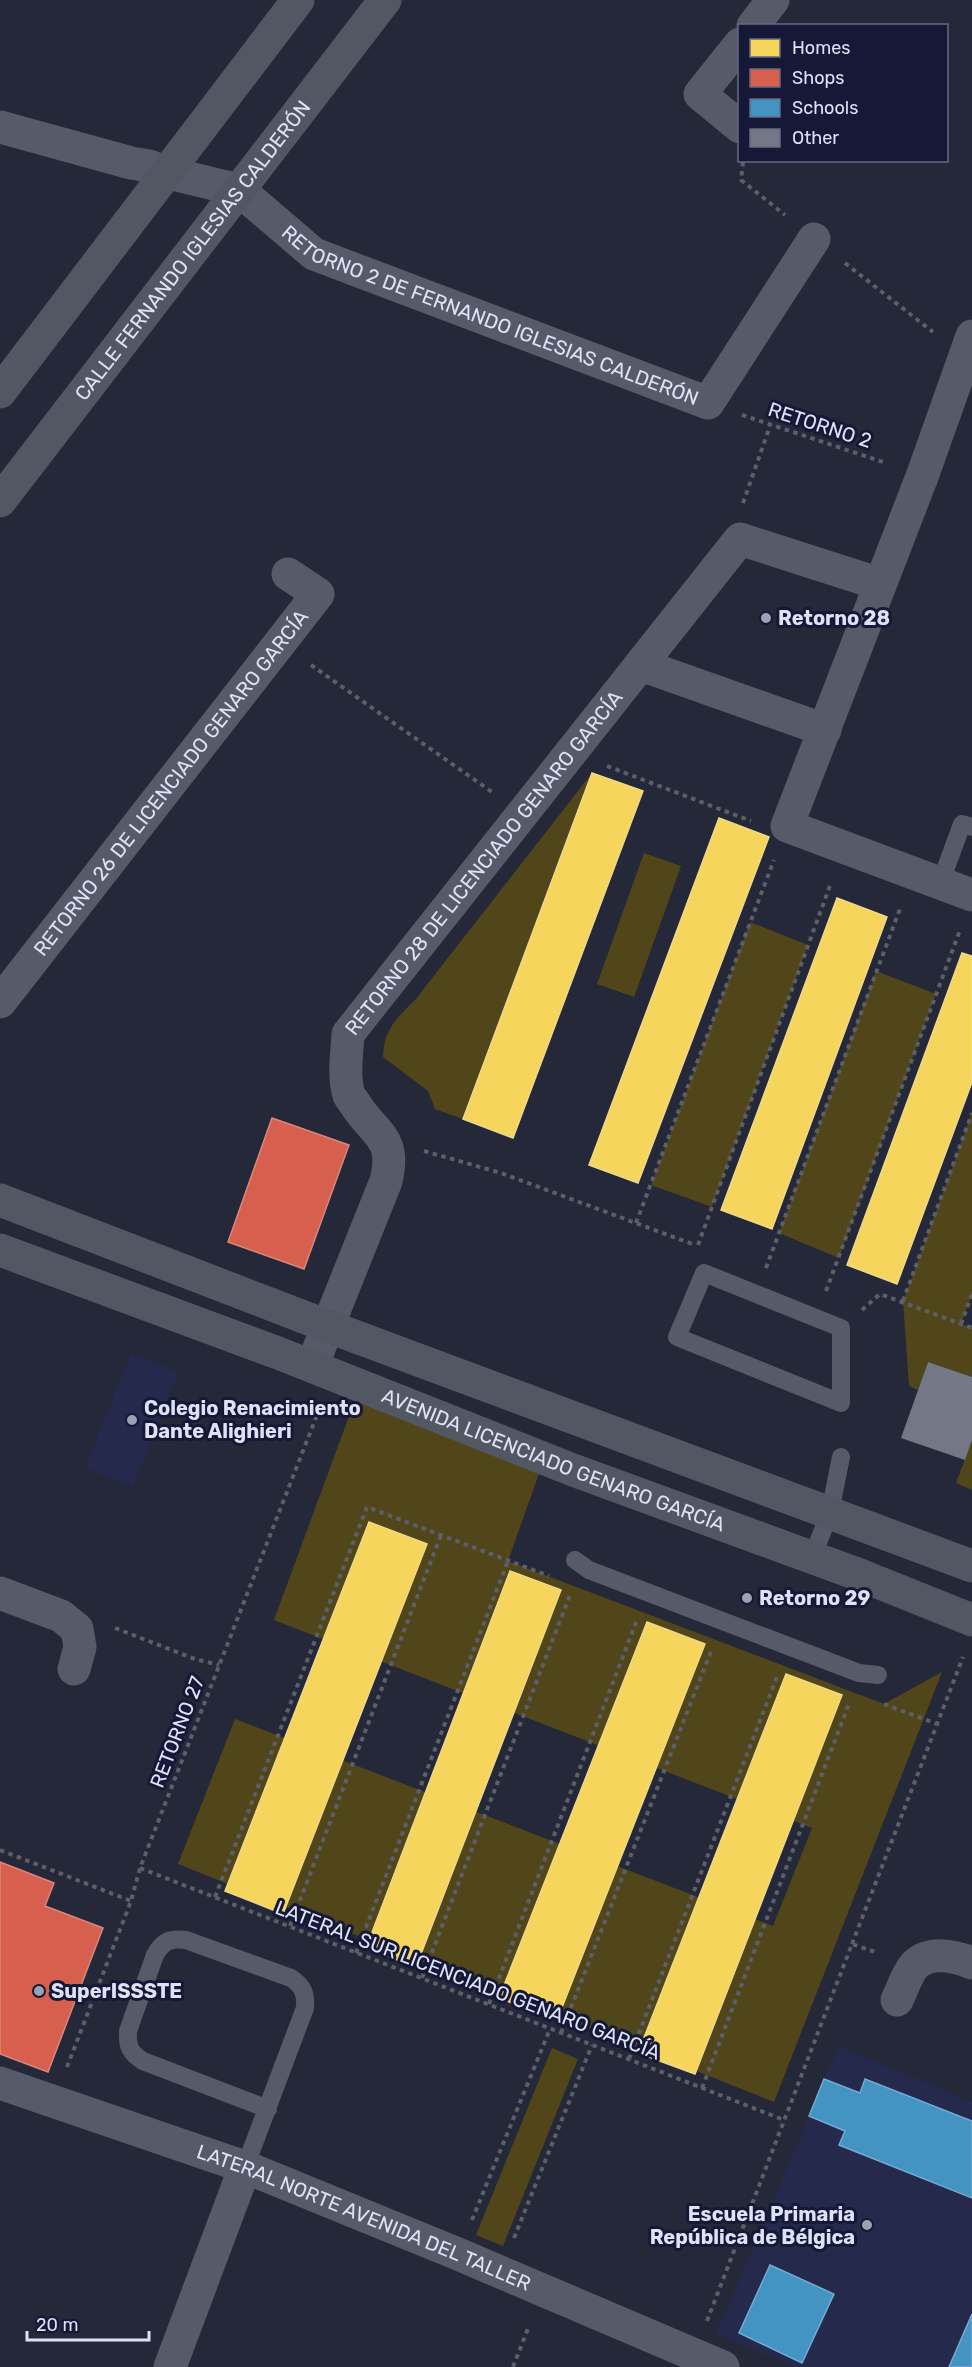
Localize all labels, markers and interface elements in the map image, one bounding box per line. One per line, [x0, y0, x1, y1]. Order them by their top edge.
legend [738, 24, 948, 162]
text: Homes [792, 37, 850, 59]
text: Shops [792, 67, 844, 89]
street label: CALLE FERNANDO IGLESIAS CALDERÓN [70, 96, 315, 405]
text: Schools [792, 97, 858, 119]
text: Other [792, 127, 839, 149]
street label: RETORNO 2 DE FERNANDO IGLESIAS CALDERÓN [277, 220, 702, 410]
street label: RETORNO 2 [765, 397, 875, 453]
street label: RETORNO 26 DE LICENCIADO GENARO GARCÍA [29, 605, 313, 961]
place label: Retorno 28 [778, 606, 890, 630]
marker: Retorno 28 [759, 611, 773, 625]
street label: RETORNO 28 DE LICENCIADO GENARO GARCÍA [340, 686, 627, 1040]
street label: AVENIDA LICENCIADO GENARO GARCÍA [378, 1383, 728, 1537]
place label: Colegio Renacimiento Dante Alighieri [144, 1396, 361, 1443]
marker: Colegio Renacimiento Dante Alighieri [125, 1413, 139, 1427]
place label: Retorno 29 [759, 1586, 871, 1610]
marker: Retorno 29 [740, 1591, 754, 1605]
street label: RETORNO 27 [145, 1673, 209, 1791]
street label: LATERAL SUR LICENCIADO GENARO GARCÍA [272, 1895, 664, 2065]
place label: SuperISSSTE [51, 1979, 182, 2003]
marker: SuperISSSTE [32, 1984, 46, 1998]
street label: LATERAL NORTE AVENIDA DEL TALLER [194, 2139, 535, 2296]
place label: Escuela Primaria República de Bélgica [650, 2202, 855, 2249]
marker: Escuela Primaria República de Bélgica [860, 2218, 874, 2232]
scale bar [27, 2304, 148, 2342]
text: 20 m [36, 2314, 78, 2336]

